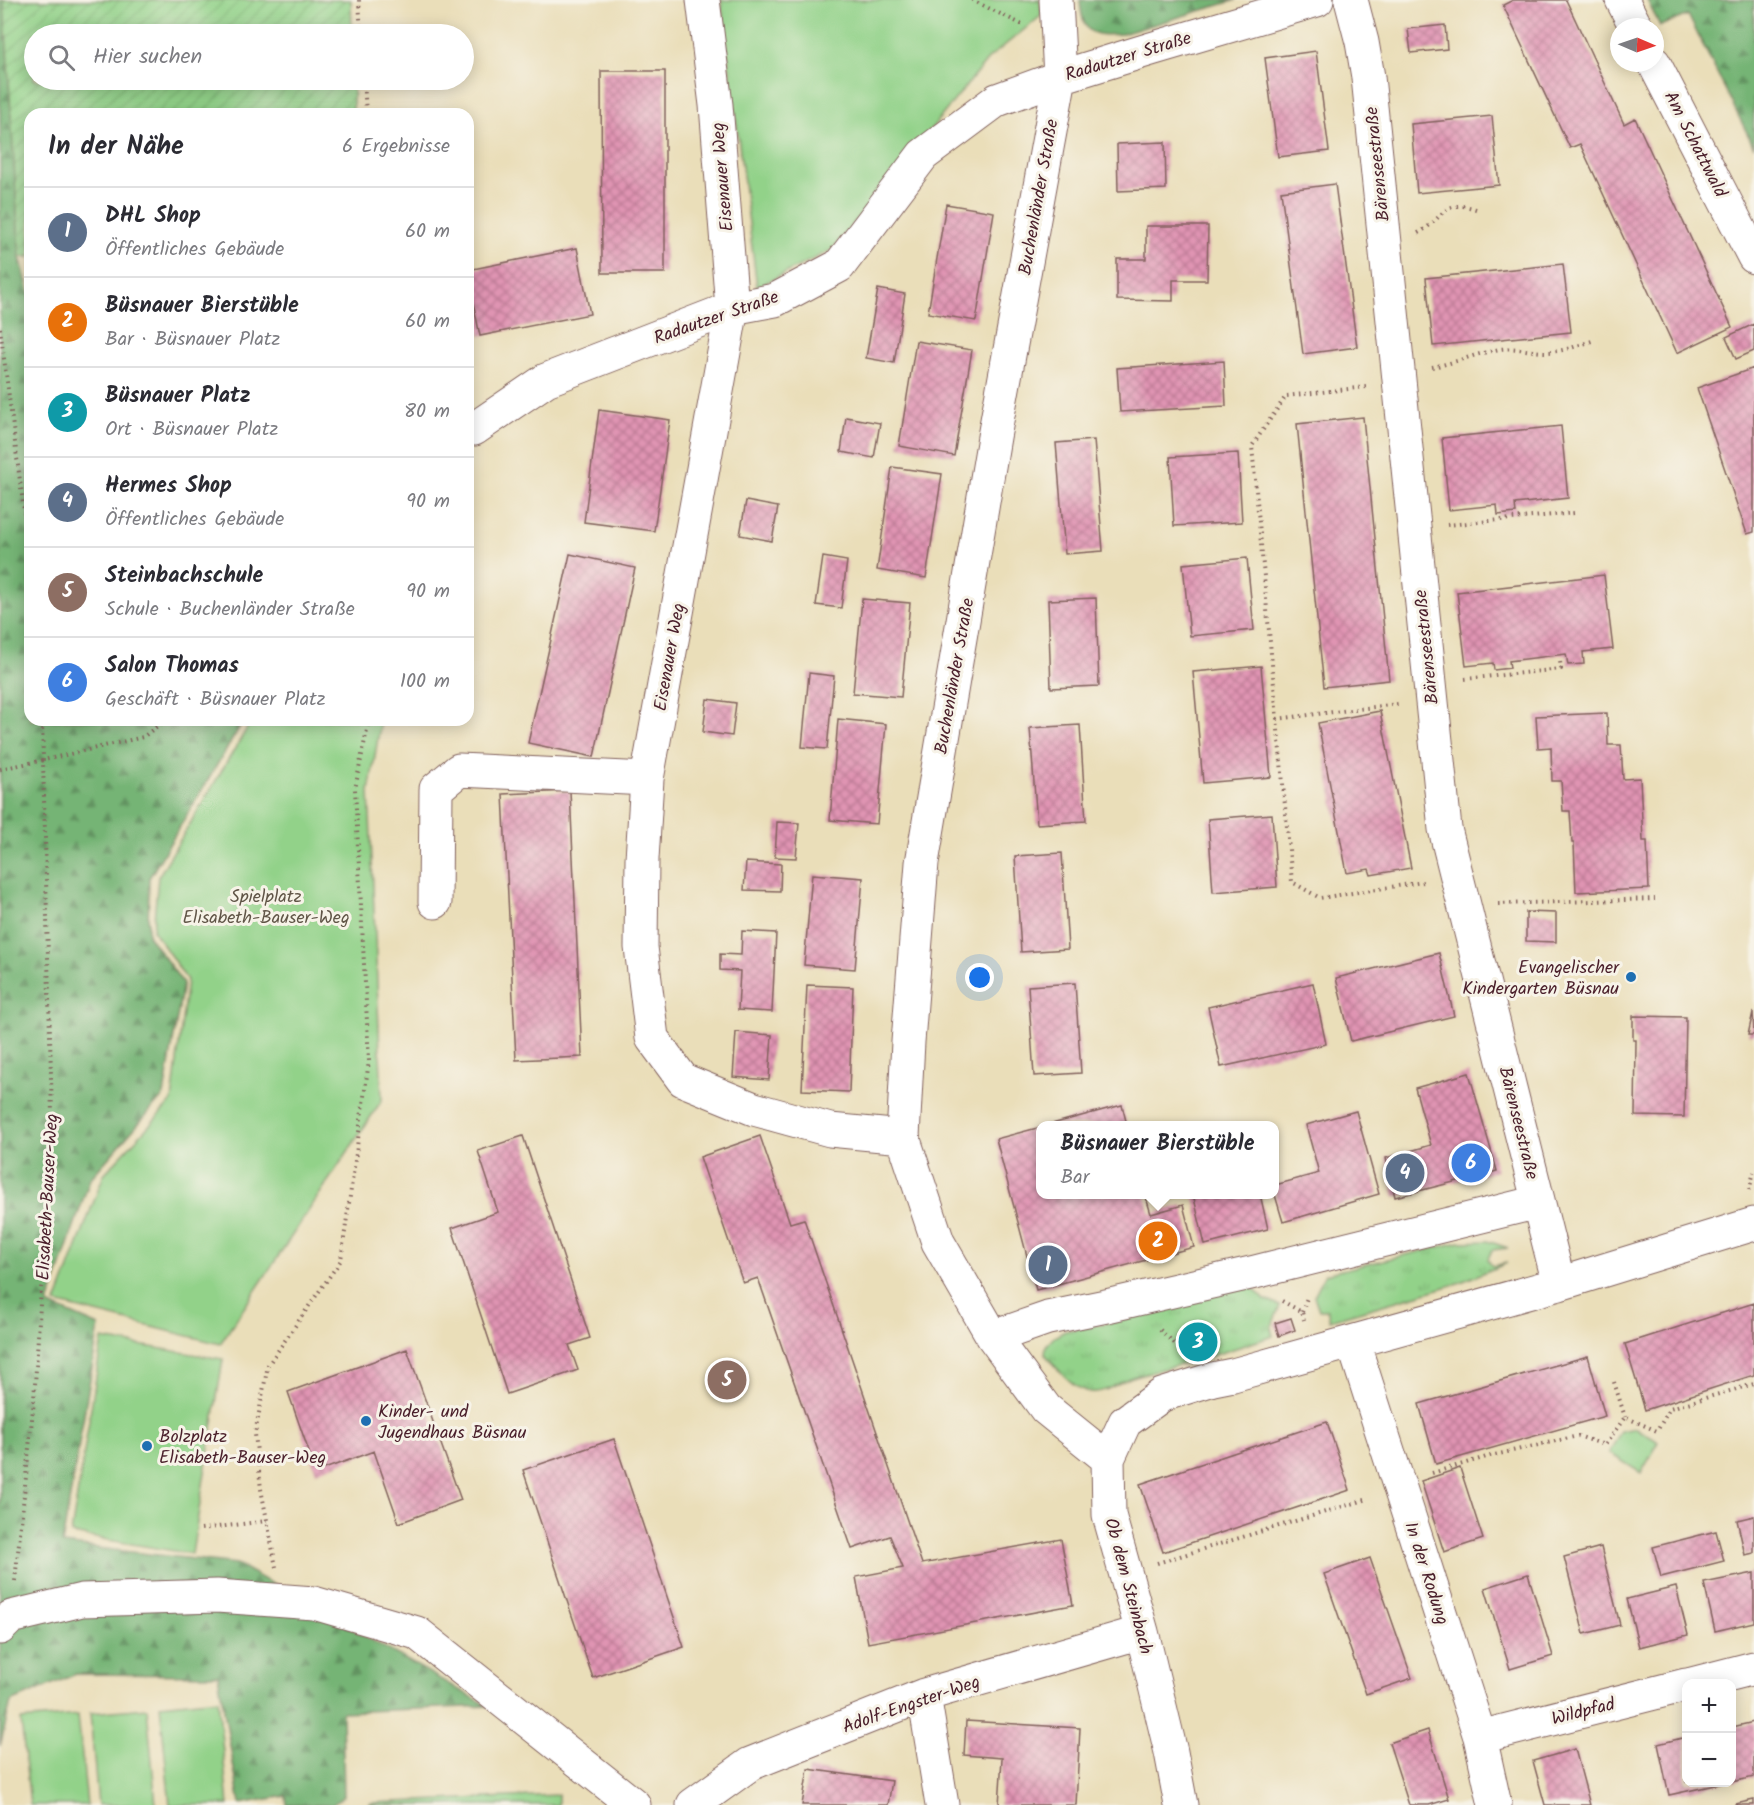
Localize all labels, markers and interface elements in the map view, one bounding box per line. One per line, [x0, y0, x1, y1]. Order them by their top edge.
north arrow [1610, 18, 1664, 72]
search box [24, 24, 474, 90]
street label: Radautzer Straße [1062, 24, 1195, 90]
text: Hier suchen [93, 40, 202, 75]
icon: search [45, 41, 78, 74]
street label: Am Schattwald [1655, 86, 1734, 204]
street label: Bärenseestraße [1358, 105, 1399, 223]
street label: Buchenländer Straße [1011, 117, 1067, 277]
street label: Eisenauer Weg [704, 121, 743, 233]
text: In der Nähe [48, 126, 184, 168]
text: 6 Ergebnisse [342, 131, 450, 163]
text: DHL Shop [105, 199, 201, 234]
text: 1 [64, 216, 71, 248]
text: 60 m [405, 216, 450, 248]
text: Öffentliches Gebäude [105, 234, 284, 266]
street label: Radautzer Straße [650, 283, 783, 353]
text: Büsnauer Bierstüble [105, 289, 299, 324]
text: 2 [62, 306, 73, 338]
text: 60 m [405, 306, 450, 338]
text: Bar · Büsnauer Platz [105, 324, 280, 356]
text: Büsnauer Platz [105, 379, 250, 414]
text: 3 [62, 396, 73, 428]
text: 80 m [404, 396, 450, 428]
text: Ort · Büsnauer Platz [105, 414, 278, 446]
text: Hermes Shop [105, 469, 232, 504]
text: 4 [62, 486, 73, 518]
text: 90 m [406, 486, 450, 518]
text: Öffentliches Gebäude [105, 504, 284, 536]
text: Steinbachschule [105, 559, 263, 594]
text: 5 [62, 576, 73, 608]
text: 90 m [406, 576, 450, 608]
street label: Bärenseestraße [1407, 588, 1448, 706]
text: Schule · Buchenländer Straße [105, 594, 355, 626]
street label: Buchenländer Straße [927, 596, 983, 756]
street label: Eisenauer Weg [647, 601, 694, 714]
text: Salon Thomas [105, 649, 239, 684]
text: 6 [62, 666, 73, 698]
text: 100 m [400, 666, 450, 698]
text: Geschäft · Büsnauer Platz [105, 684, 326, 716]
park label: Spielplatz Elisabeth-Bauser-Weg [182, 883, 350, 933]
place label: Evangelischer Kindergarten Büsnau [1462, 954, 1620, 1004]
your location [965, 963, 994, 992]
marker: Evangelischer Kindergarten Büsnau [1624, 970, 1638, 984]
street label: Bärenseestraße [1490, 1064, 1546, 1183]
street label: Elisabeth-Bauser-Weg [30, 1113, 67, 1281]
popup [1036, 1121, 1279, 1199]
text: Büsnauer Bierstüble [1061, 1127, 1254, 1162]
pin: 6 [1452, 1140, 1490, 1186]
pin: 4 [1386, 1150, 1424, 1196]
text: Bar [1061, 1162, 1089, 1194]
pin: 2 [1138, 1218, 1178, 1264]
pin: 1 [1028, 1242, 1068, 1288]
pin: 3 [1178, 1320, 1218, 1364]
pin: 5 [708, 1358, 746, 1402]
place label: Kinder- und Jugendhaus Büsnau [378, 1398, 527, 1448]
marker: Kinder- und Jugendhaus Büsnau [359, 1414, 373, 1428]
place label: Bolzplatz Elisabeth-Bauser-Weg [159, 1423, 326, 1473]
marker: Bolzplatz Elisabeth-Bauser-Weg [140, 1439, 154, 1453]
street label: Ob dem Steinbach [1095, 1515, 1160, 1658]
street label: In der Rodung [1395, 1518, 1456, 1629]
street label: Adolf-Engster-Weg [839, 1668, 984, 1743]
map controls [1682, 1679, 1736, 1787]
button: + [1682, 1679, 1736, 1733]
street label: Wildpfad [1549, 1690, 1619, 1734]
button: − [1682, 1733, 1736, 1787]

